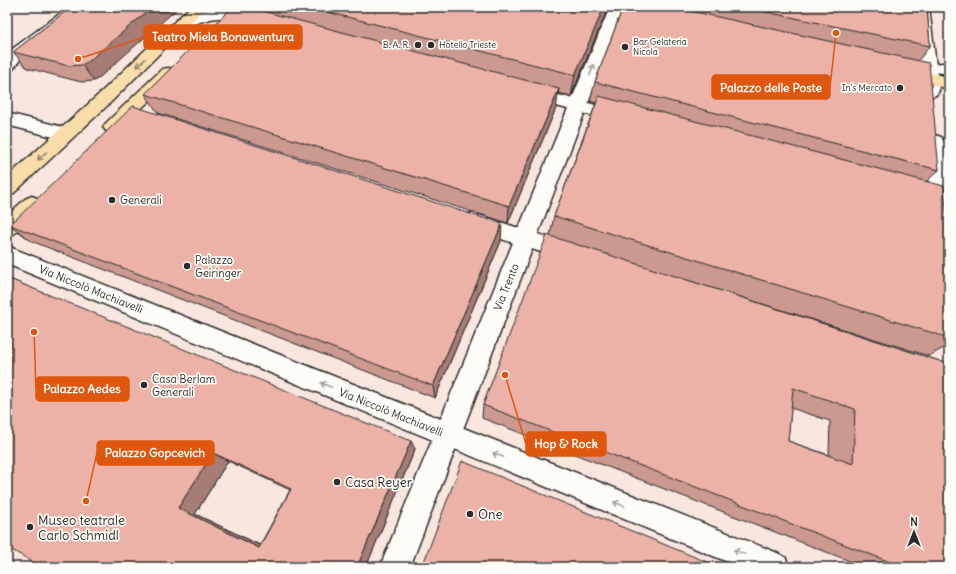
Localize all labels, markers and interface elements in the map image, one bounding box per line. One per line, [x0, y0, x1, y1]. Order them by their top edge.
callout: Teatro Miela Bonawentura [144, 25, 302, 49]
text: Teatro Miela Bonawentura [152, 29, 294, 44]
place label: Bar Gelateria Nicola [633, 36, 687, 57]
place label: B. A. R. [383, 39, 410, 50]
place label: Hotello Trieste [439, 39, 496, 50]
marker: B. A. R. [413, 40, 423, 50]
marker: Hotello Trieste [426, 40, 436, 50]
marker: Bar Gelateria Nicola [620, 42, 630, 52]
one-way arrow [136, 59, 146, 68]
one-way arrow [589, 64, 597, 76]
callout: Palazzo delle Poste [712, 75, 830, 99]
text: Palazzo delle Poste [720, 80, 823, 95]
place label: In's Mercato [842, 82, 892, 93]
marker: In's Mercato [895, 83, 905, 93]
one-way arrow [37, 151, 47, 160]
place label: Generali [120, 193, 162, 207]
marker: Generali [107, 195, 117, 205]
place label: Palazzo Geiringer [195, 253, 242, 280]
marker: Palazzo Geiringer [182, 261, 192, 271]
street label: Via Trento [490, 261, 522, 313]
street label: Via Niccolò Machiavelli [37, 262, 145, 316]
place label: Casa Berlam Generali [152, 372, 216, 399]
callout: Palazzo Aedes [36, 377, 129, 401]
marker: Casa Berlam Generali [139, 380, 149, 390]
text: Palazzo Aedes [43, 381, 121, 396]
one-way arrow [320, 381, 332, 389]
street label: Via Niccolò Machiavelli [337, 385, 445, 439]
callout: Hop & Rock [526, 432, 606, 456]
text: Hop & Rock [534, 436, 598, 452]
callout: Palazzo Gopcevich [97, 441, 214, 465]
text: Palazzo Gopcevich [105, 445, 205, 461]
one-way arrow [493, 451, 505, 458]
place label: Casa Reyer [345, 474, 413, 491]
marker: Casa Reyer [332, 477, 342, 487]
one-way arrow [613, 499, 625, 507]
place label: One [478, 506, 503, 523]
marker: One [465, 509, 475, 519]
place label: Museo teatrale Carlo Schmidl [38, 512, 125, 544]
north arrow [894, 512, 934, 552]
text: N [910, 515, 918, 529]
marker: Museo teatrale Carlo Schmidl [25, 522, 35, 532]
one-way arrow [734, 548, 746, 556]

